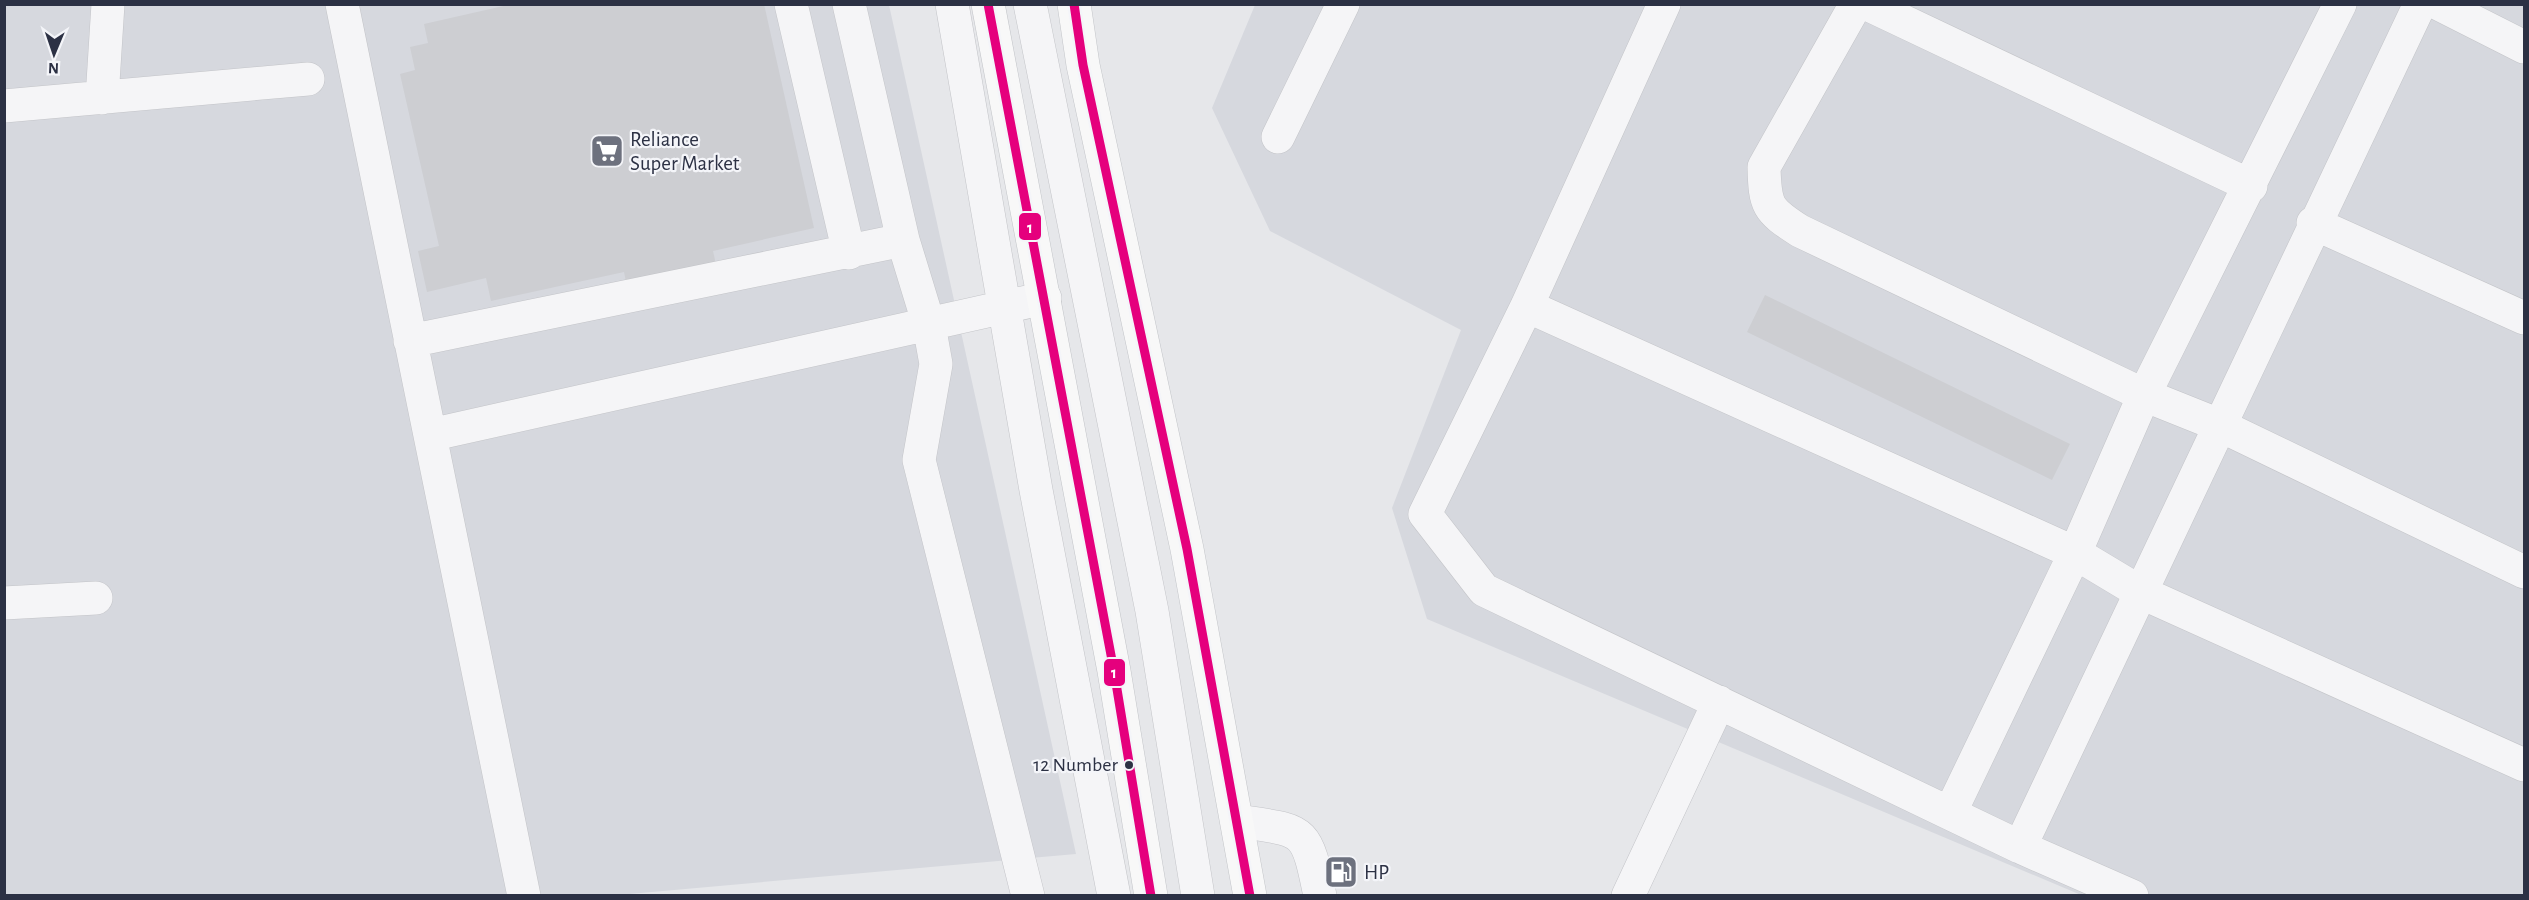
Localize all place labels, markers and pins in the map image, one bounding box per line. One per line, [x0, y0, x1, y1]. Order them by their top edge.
place label: Reliance Super Market [630, 129, 740, 174]
supermarket icon: Reliance Super Market [589, 133, 625, 169]
place label: 12 Number [1033, 755, 1119, 775]
marker: 12 Number [1123, 759, 1135, 771]
fuel station icon: HP [1323, 854, 1359, 890]
place label: HP [1364, 862, 1389, 883]

